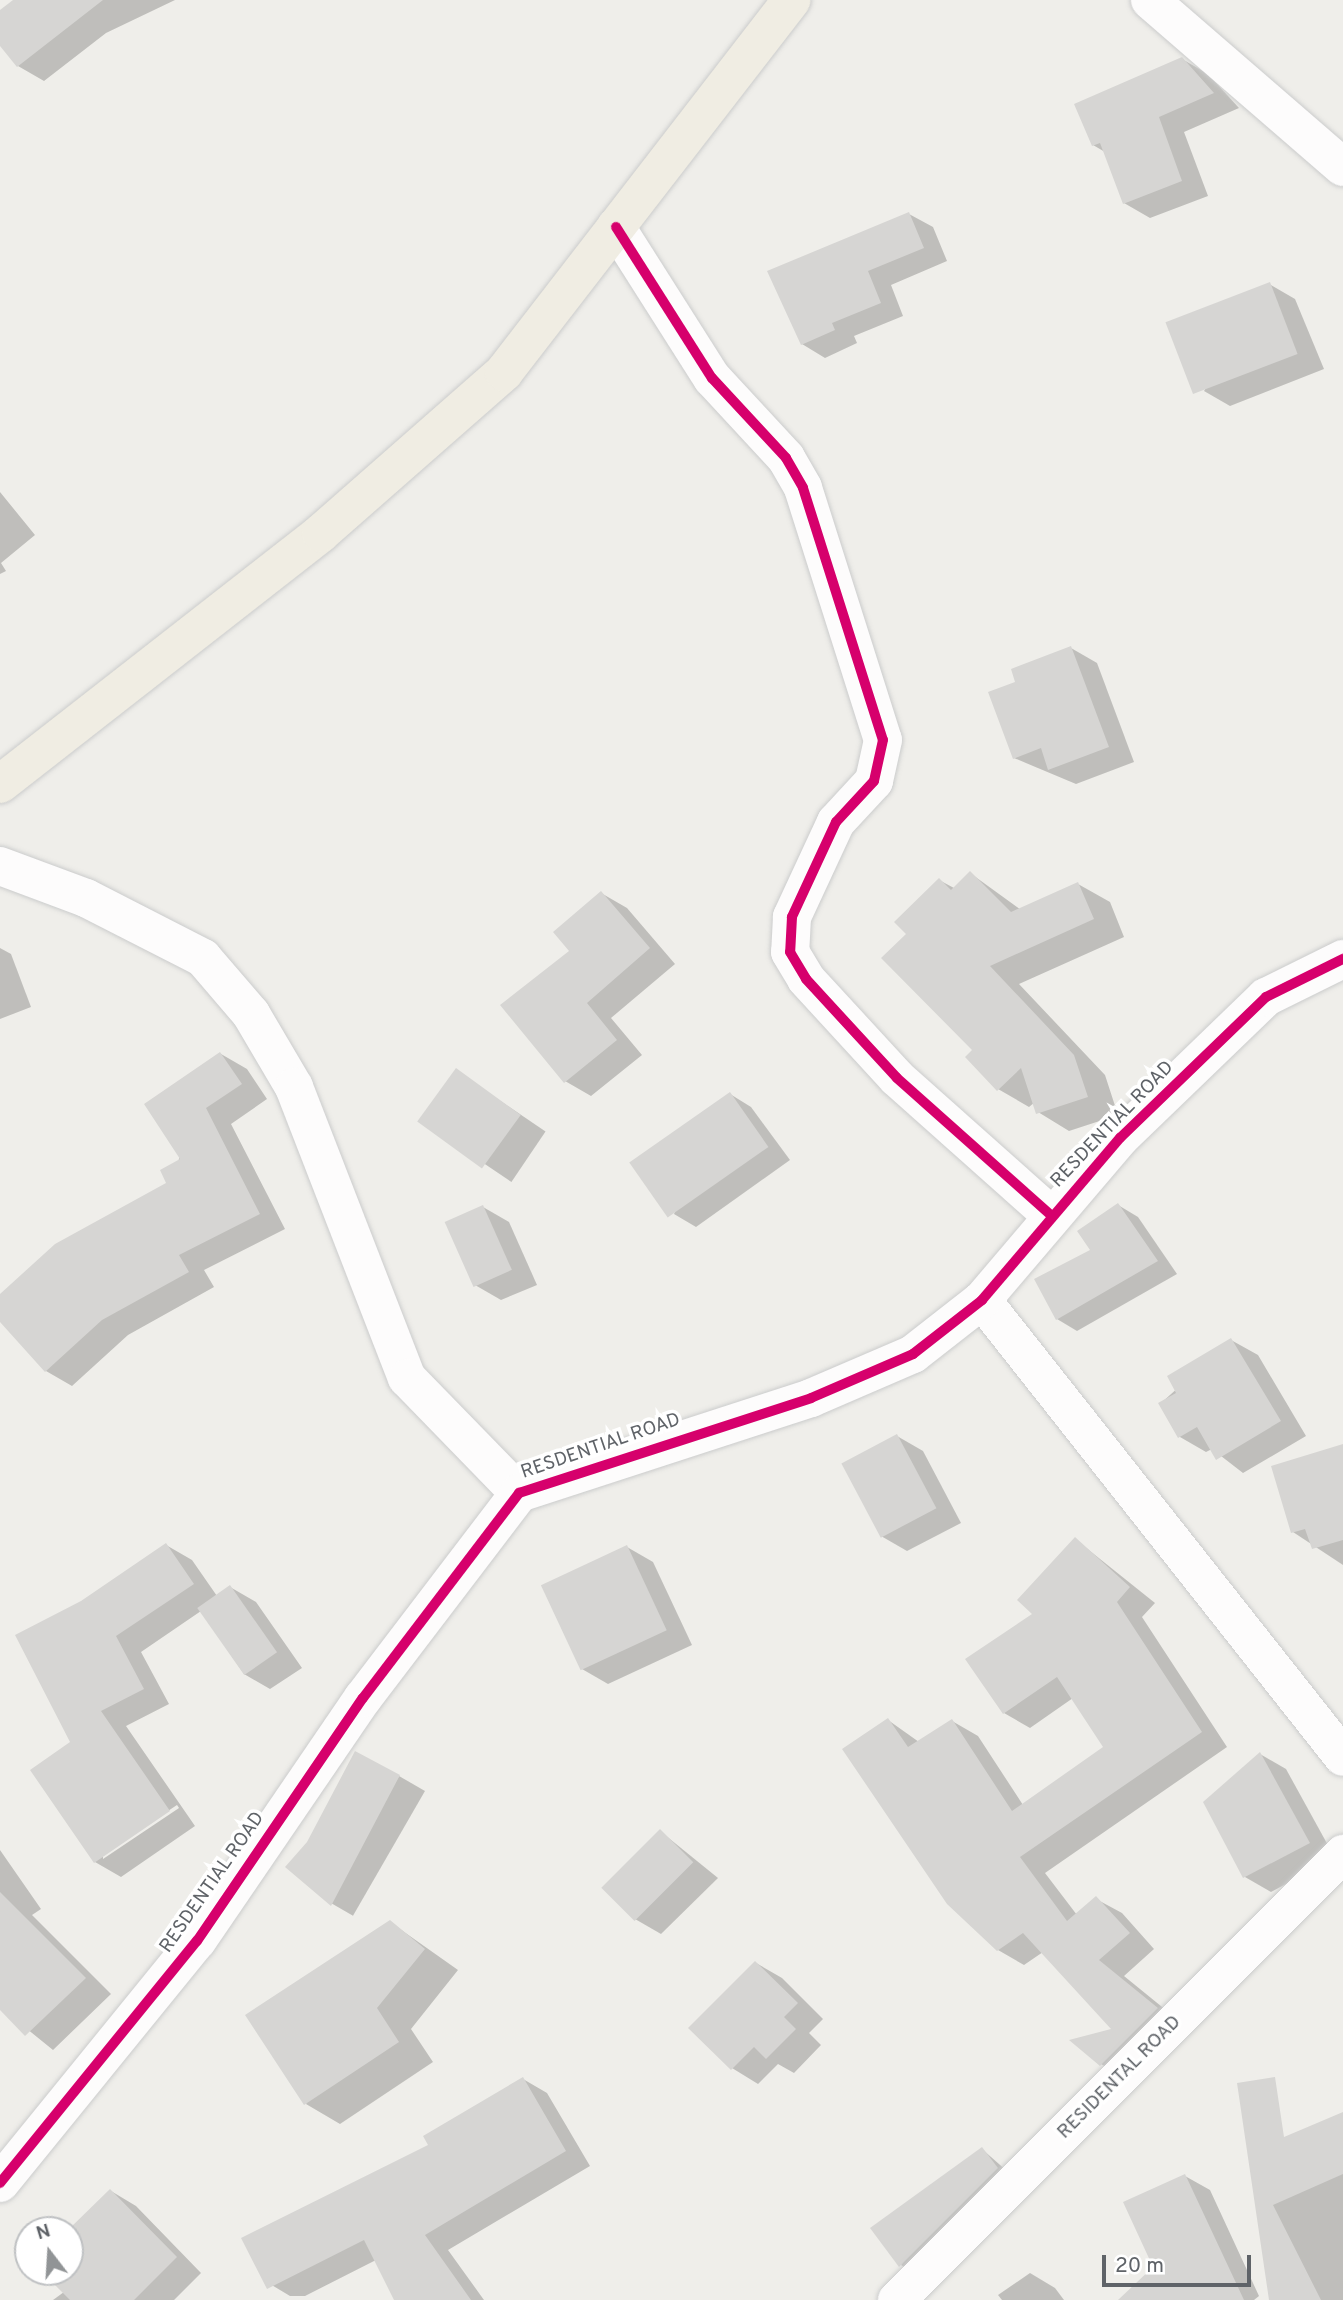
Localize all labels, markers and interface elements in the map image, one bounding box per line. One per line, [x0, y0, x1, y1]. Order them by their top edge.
street label: RESDENTIAL ROAD [1047, 1057, 1179, 1193]
street label: RESDENTIAL ROAD [518, 1409, 684, 1485]
street label: RESDENTIAL ROAD [156, 1808, 270, 1958]
street label: RESIDENTAL ROAD [1053, 2011, 1187, 2145]
north arrow [14, 2216, 84, 2286]
text: N [33, 2219, 53, 2246]
scale bar [1105, 2240, 1254, 2284]
text: 20 m [1115, 2253, 1164, 2280]

